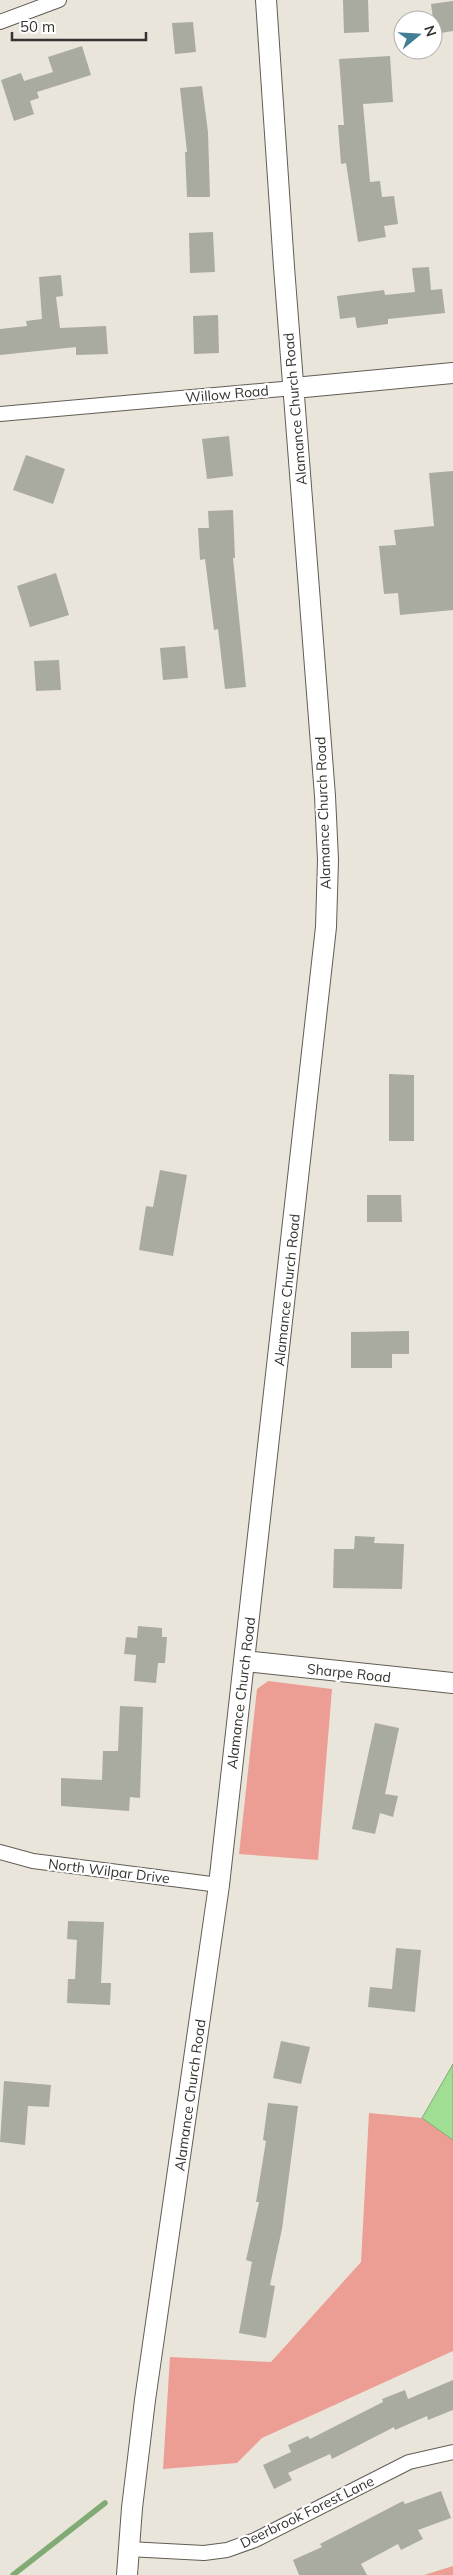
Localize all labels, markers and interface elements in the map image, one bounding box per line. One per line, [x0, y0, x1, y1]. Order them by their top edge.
scale bar [12, 10, 146, 42]
north arrow [393, 10, 443, 60]
text: 50 m [20, 17, 55, 36]
text: N [420, 23, 441, 39]
street label: Alamance Church Road [279, 332, 311, 486]
street label: Willow Road [185, 381, 269, 407]
street label: Alamance Church Road [311, 736, 335, 890]
street label: Alamance Church Road [270, 1213, 304, 1367]
street label: Alamance Church Road [223, 1616, 259, 1770]
street label: Sharpe Road [306, 1660, 392, 1686]
street label: North Wilpar Drive [47, 1855, 171, 1887]
street label: Alamance Church Road [170, 2018, 210, 2172]
street label: Deerbrook Forest Lane [237, 2472, 377, 2552]

